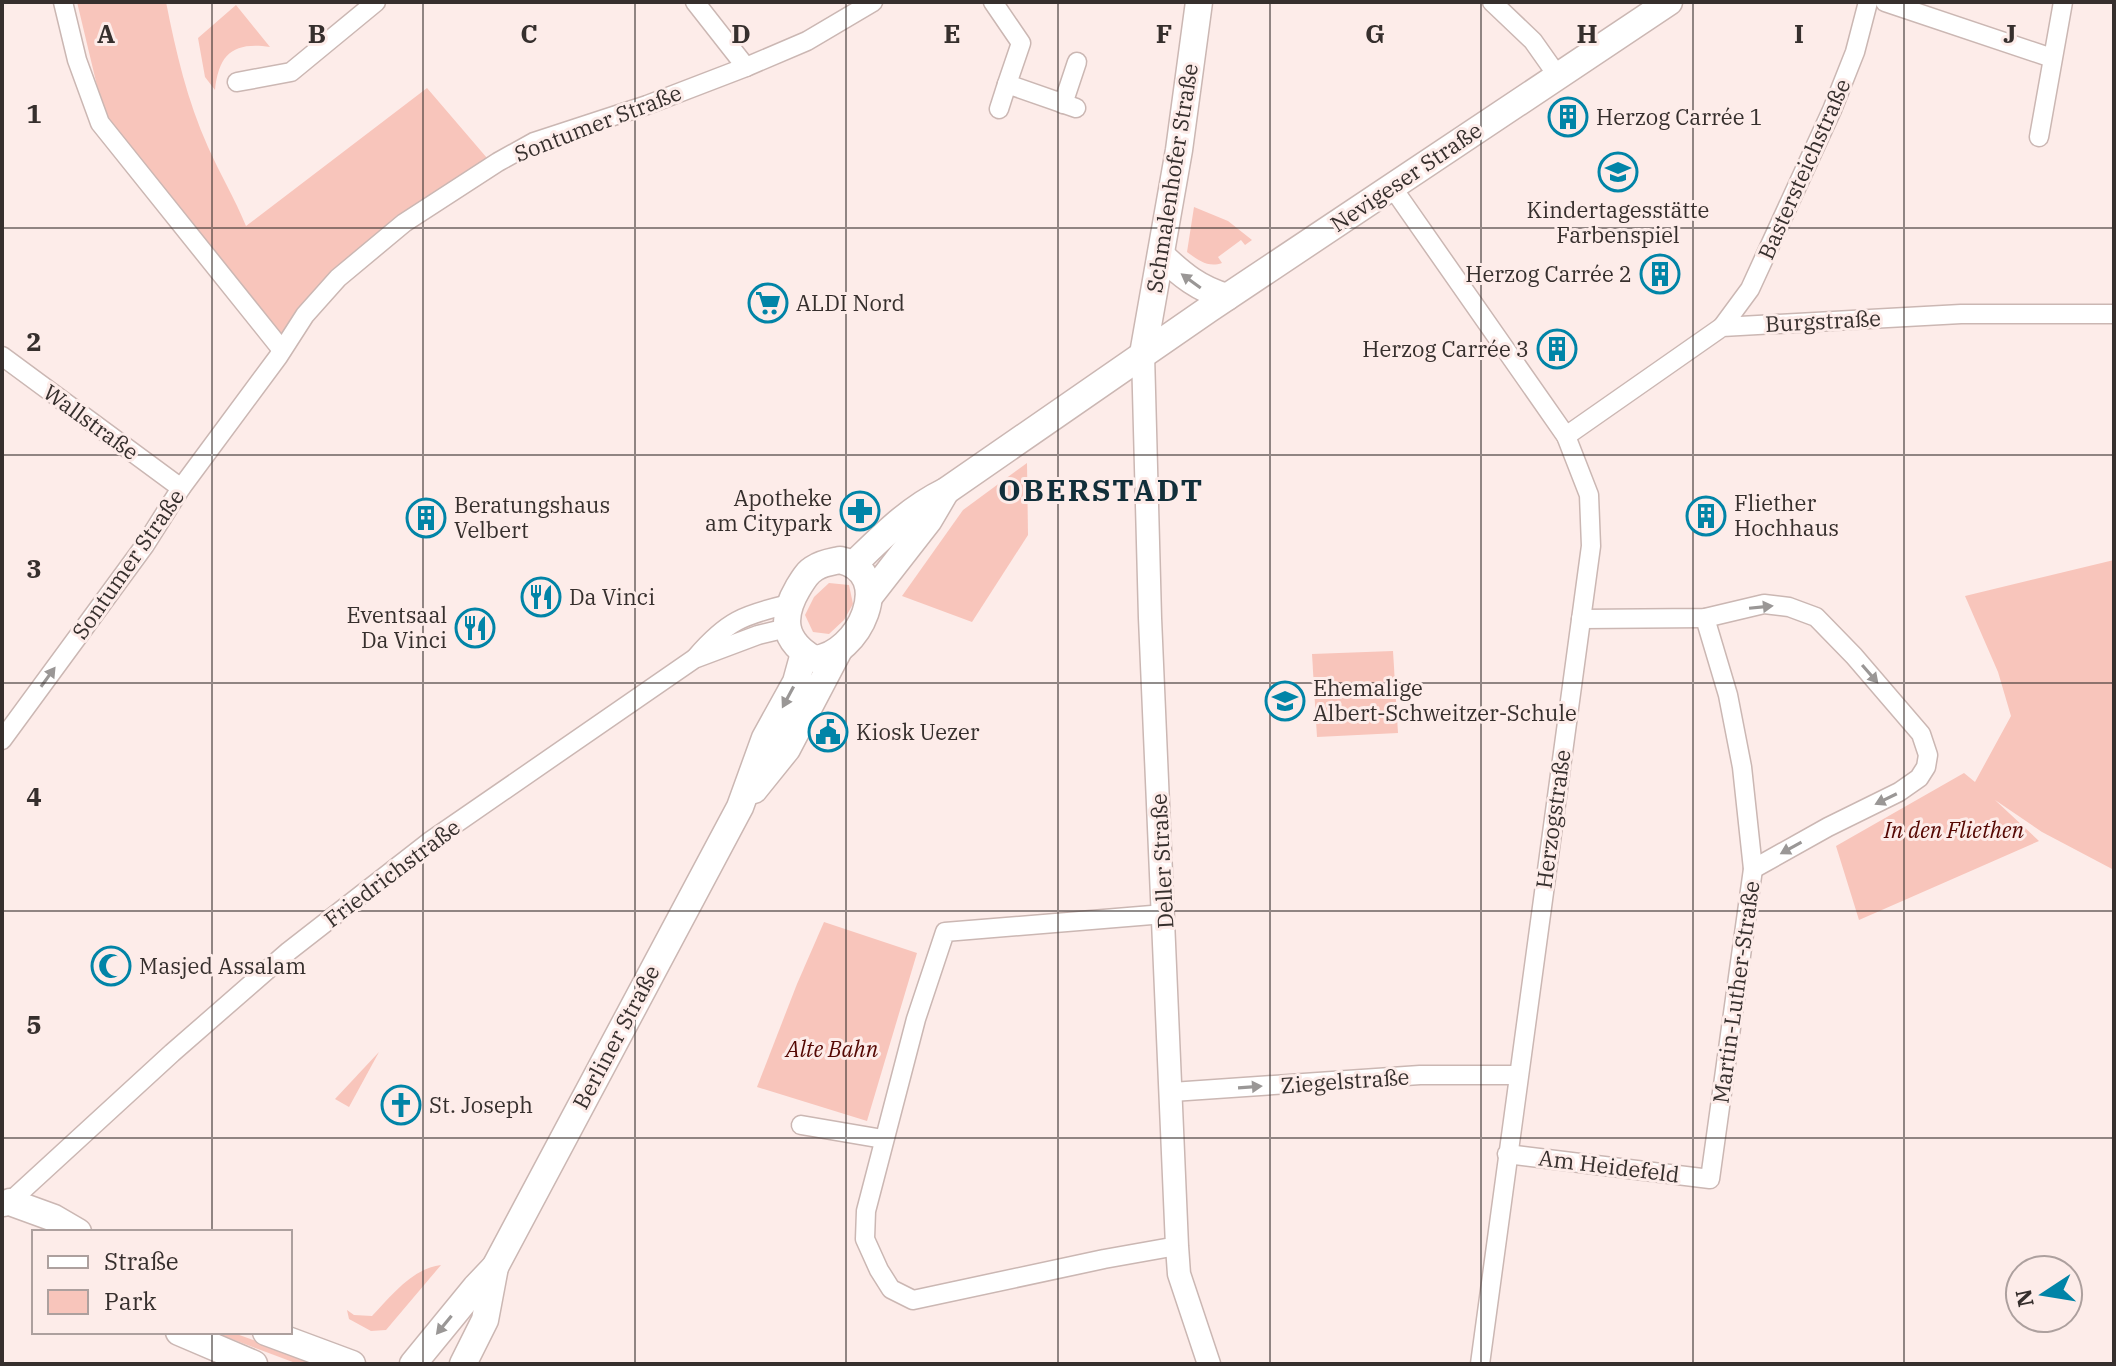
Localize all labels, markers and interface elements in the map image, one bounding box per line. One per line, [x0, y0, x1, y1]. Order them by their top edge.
text: A [97, 16, 115, 50]
text: B [308, 16, 326, 50]
text: C [520, 16, 538, 50]
text: D [731, 16, 751, 50]
text: E [943, 16, 961, 50]
text: F [1156, 16, 1172, 50]
text: G [1365, 16, 1385, 50]
text: H [1576, 16, 1598, 50]
text: I [1794, 16, 1804, 50]
text: J [2003, 16, 2017, 50]
street label: Schmalenhofer Straße [1139, 61, 1204, 295]
street label: Bastersteichstraße [1751, 74, 1856, 264]
street label: Sontumer Straße [510, 77, 686, 168]
text: 1 [26, 96, 42, 130]
building icon: Herzog Carrée 1 [1547, 96, 1589, 138]
place label: Herzog Carrée 1 [1596, 102, 1763, 131]
street label: Nevigeser Straße [1324, 115, 1487, 238]
school or university icon: Kindertagesstätte Farbenspiel [1597, 151, 1639, 193]
place label: Kindertagesstätte Farbenspiel [1527, 195, 1709, 249]
building icon: Herzog Carrée 2 [1639, 253, 1681, 295]
place label: Herzog Carrée 2 [1465, 259, 1632, 288]
one-way arrow [1181, 274, 1202, 289]
supermarket icon: ALDI Nord [747, 282, 789, 324]
place label: ALDI Nord [796, 288, 905, 317]
street label: Burgstraße [1764, 303, 1882, 338]
text: 2 [26, 324, 42, 358]
building icon: Herzog Carrée 3 [1536, 328, 1578, 370]
place label: Herzog Carrée 3 [1362, 334, 1529, 363]
street label: Wallstraße [38, 377, 145, 466]
district label: OBERSTADT [998, 470, 1204, 509]
street label: Sontumer Straße [65, 483, 190, 644]
place label: Apotheke am Citypark [705, 483, 832, 537]
place label: Fliether Hochhaus [1734, 488, 1839, 542]
place label: Beratungshaus Velbert [454, 490, 610, 544]
pharmacy icon: Apotheke am Citypark [839, 490, 881, 532]
building icon: Fliether Hochhaus [1685, 495, 1727, 537]
building icon: Beratungshaus Velbert [405, 497, 447, 539]
text: 3 [26, 551, 42, 585]
restaurant icon: Da Vinci [520, 576, 562, 618]
place label: Da Vinci [569, 582, 655, 611]
place label: Eventsaal Da Vinci [347, 600, 447, 654]
one-way arrow [1749, 600, 1774, 613]
restaurant icon: Eventsaal Da Vinci [454, 607, 496, 649]
one-way arrow [1860, 665, 1878, 684]
one-way arrow [40, 666, 56, 688]
place label: Ehemalige Albert-Schweitzer-Schule [1313, 673, 1577, 727]
school or university icon: Ehemalige Albert-Schweitzer-Schule [1264, 680, 1306, 722]
one-way arrow [781, 685, 794, 708]
public building icon: Kiosk Uezer [807, 711, 849, 753]
place label: Kiosk Uezer [856, 717, 980, 746]
street label: Herzogstraße [1528, 748, 1577, 890]
text: 4 [26, 779, 42, 813]
one-way arrow [1874, 792, 1897, 805]
street label: Deller Straße [1143, 793, 1180, 929]
street label: Friedrichstraße [318, 812, 466, 933]
park label: In den Fliethen [1883, 815, 2025, 844]
one-way arrow [1779, 841, 1802, 855]
street label: Martin-Luther-Straße [1706, 879, 1765, 1105]
mosque icon: Masjed Assalam [90, 945, 132, 987]
place label: Masjed Assalam [139, 951, 306, 980]
street label: Berliner Straße [565, 960, 666, 1114]
text: 5 [26, 1007, 42, 1041]
park label: Alte Bahn [784, 1034, 879, 1063]
street label: Ziegelstraße [1280, 1062, 1410, 1099]
one-way arrow [1238, 1080, 1263, 1093]
church icon: St. Joseph [380, 1084, 422, 1126]
place label: St. Joseph [429, 1090, 533, 1119]
street label: Am Heidefeld [1537, 1142, 1681, 1189]
legend [32, 1230, 292, 1334]
text: Straße [104, 1245, 179, 1277]
north arrow [2004, 1254, 2084, 1334]
text: Park [104, 1285, 156, 1317]
text: N [2008, 1287, 2040, 1310]
one-way arrow [436, 1315, 453, 1335]

